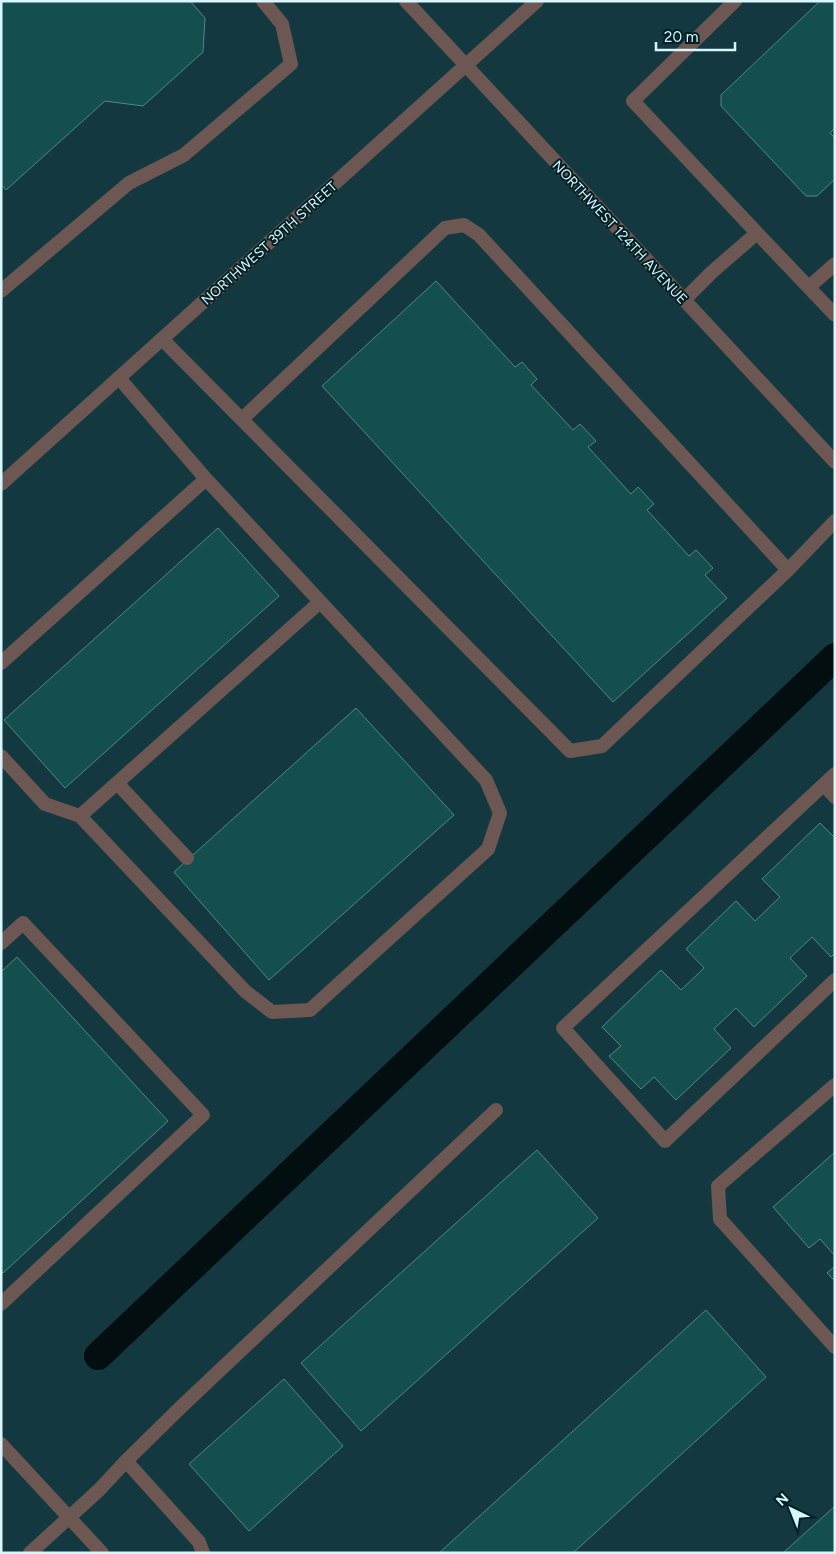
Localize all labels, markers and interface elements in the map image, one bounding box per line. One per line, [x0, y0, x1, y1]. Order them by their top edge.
scale bar [656, 20, 735, 52]
text: 20 m [664, 28, 698, 46]
street label: NORTHWEST 124TH AVENUE [549, 157, 691, 308]
street label: NORTHWEST 39TH STREET [198, 178, 341, 309]
north arrow [766, 1484, 816, 1534]
text: N [773, 1490, 792, 1510]

